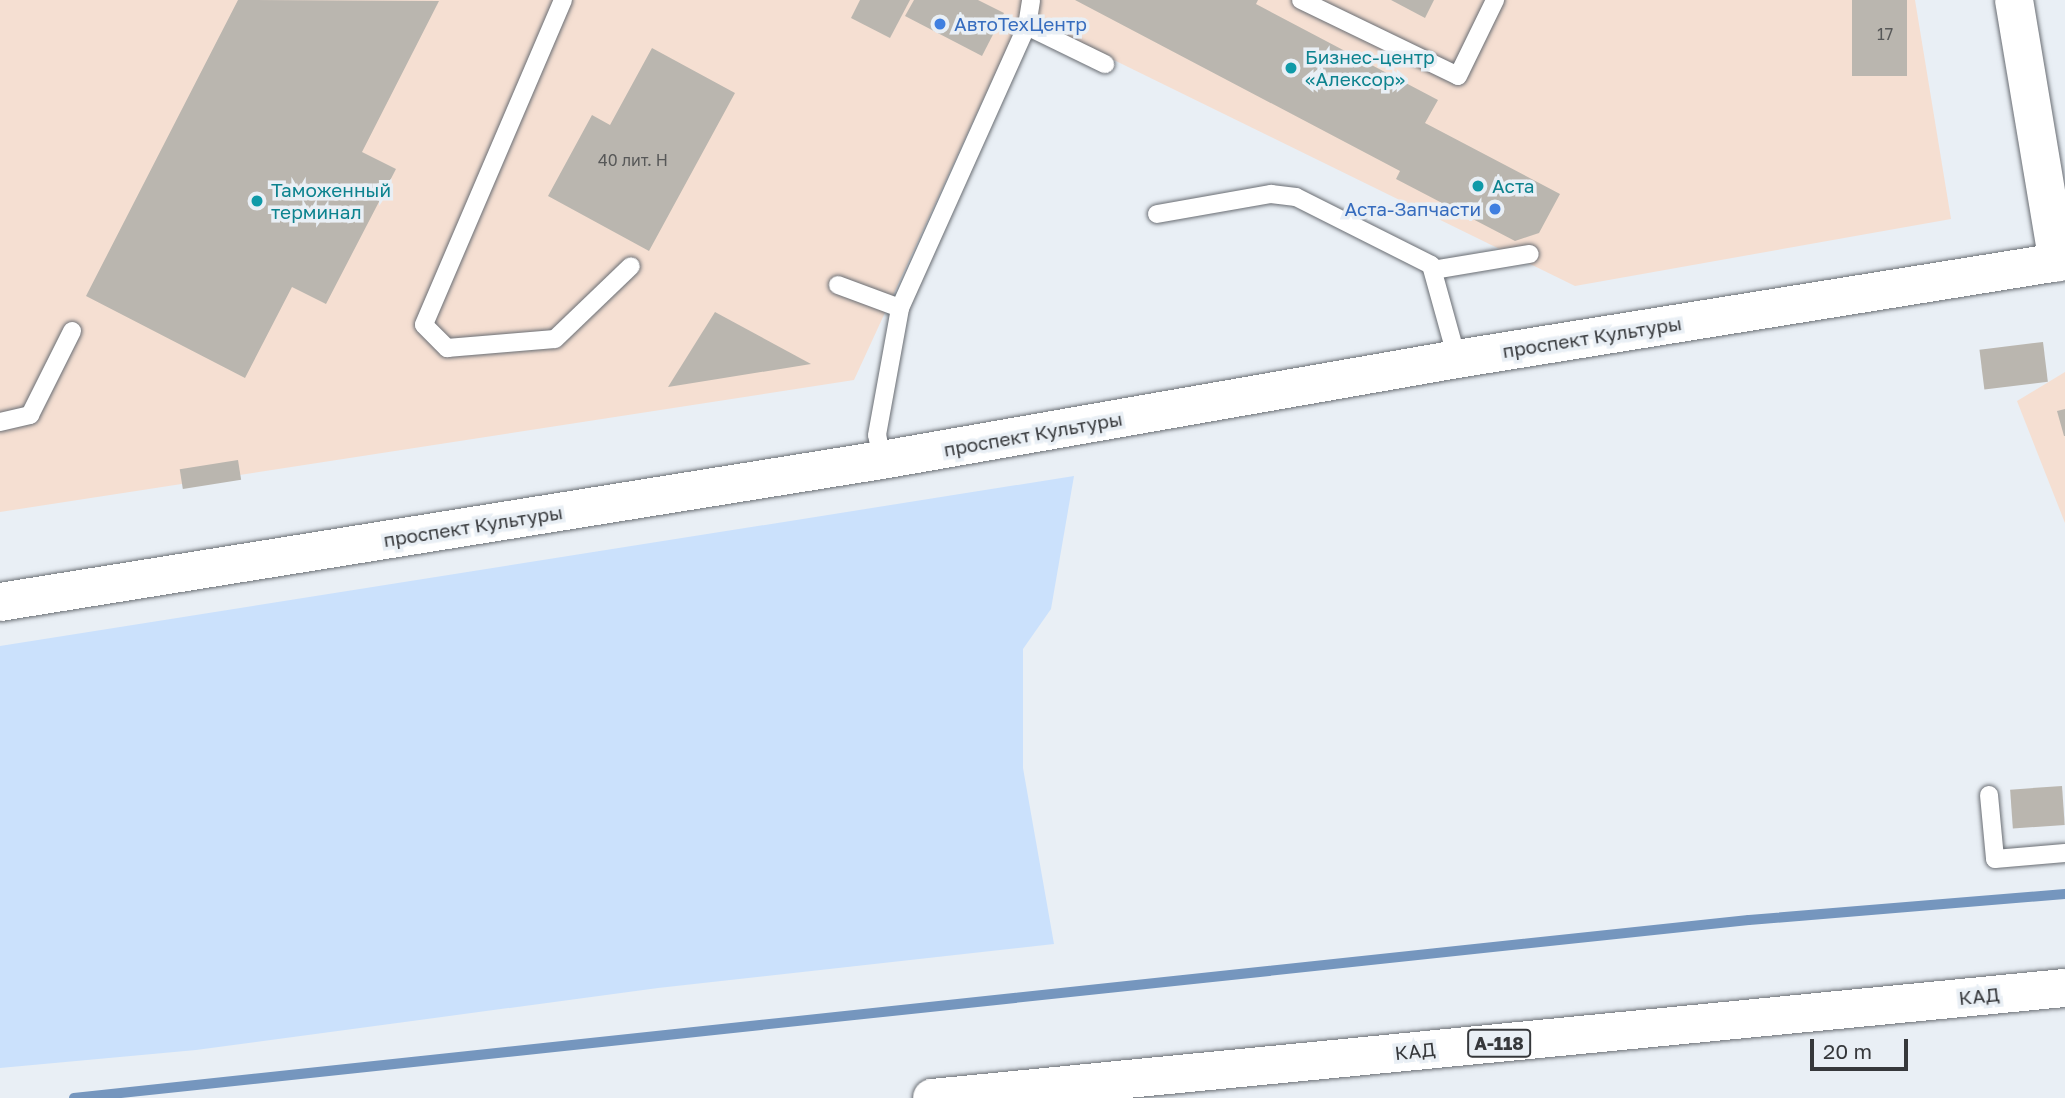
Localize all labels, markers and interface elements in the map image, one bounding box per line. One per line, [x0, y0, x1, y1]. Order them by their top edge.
place label: АвтоТехЦентр [954, 13, 1087, 35]
marker: АвтоТехЦентр [932, 16, 948, 32]
house number: 17 [1877, 24, 1893, 44]
place label: Бизнес-центр «Алексор» [1305, 46, 1435, 90]
marker: Бизнес-центр «Алексор» [1283, 60, 1299, 76]
house number: 40 лит. Н [598, 150, 668, 170]
place label: Аста [1492, 175, 1535, 197]
marker: Аста [1470, 178, 1486, 194]
place label: Таможенный терминал [271, 179, 391, 223]
marker: Таможенный терминал [249, 193, 265, 209]
place label: Аста-Запчасти [1344, 198, 1481, 220]
marker: Аста-Запчасти [1487, 201, 1503, 217]
street label: проспект Культуры [1501, 312, 1683, 362]
street label: проспект Культуры [942, 407, 1124, 461]
street label: проспект Культуры [382, 501, 564, 551]
street label: КАД [1957, 983, 2001, 1009]
scale bar [1813, 1024, 1911, 1068]
road number: А-118 [1466, 1028, 1532, 1058]
street label: КАД [1393, 1038, 1437, 1064]
text: 20 m [1823, 1038, 1872, 1064]

